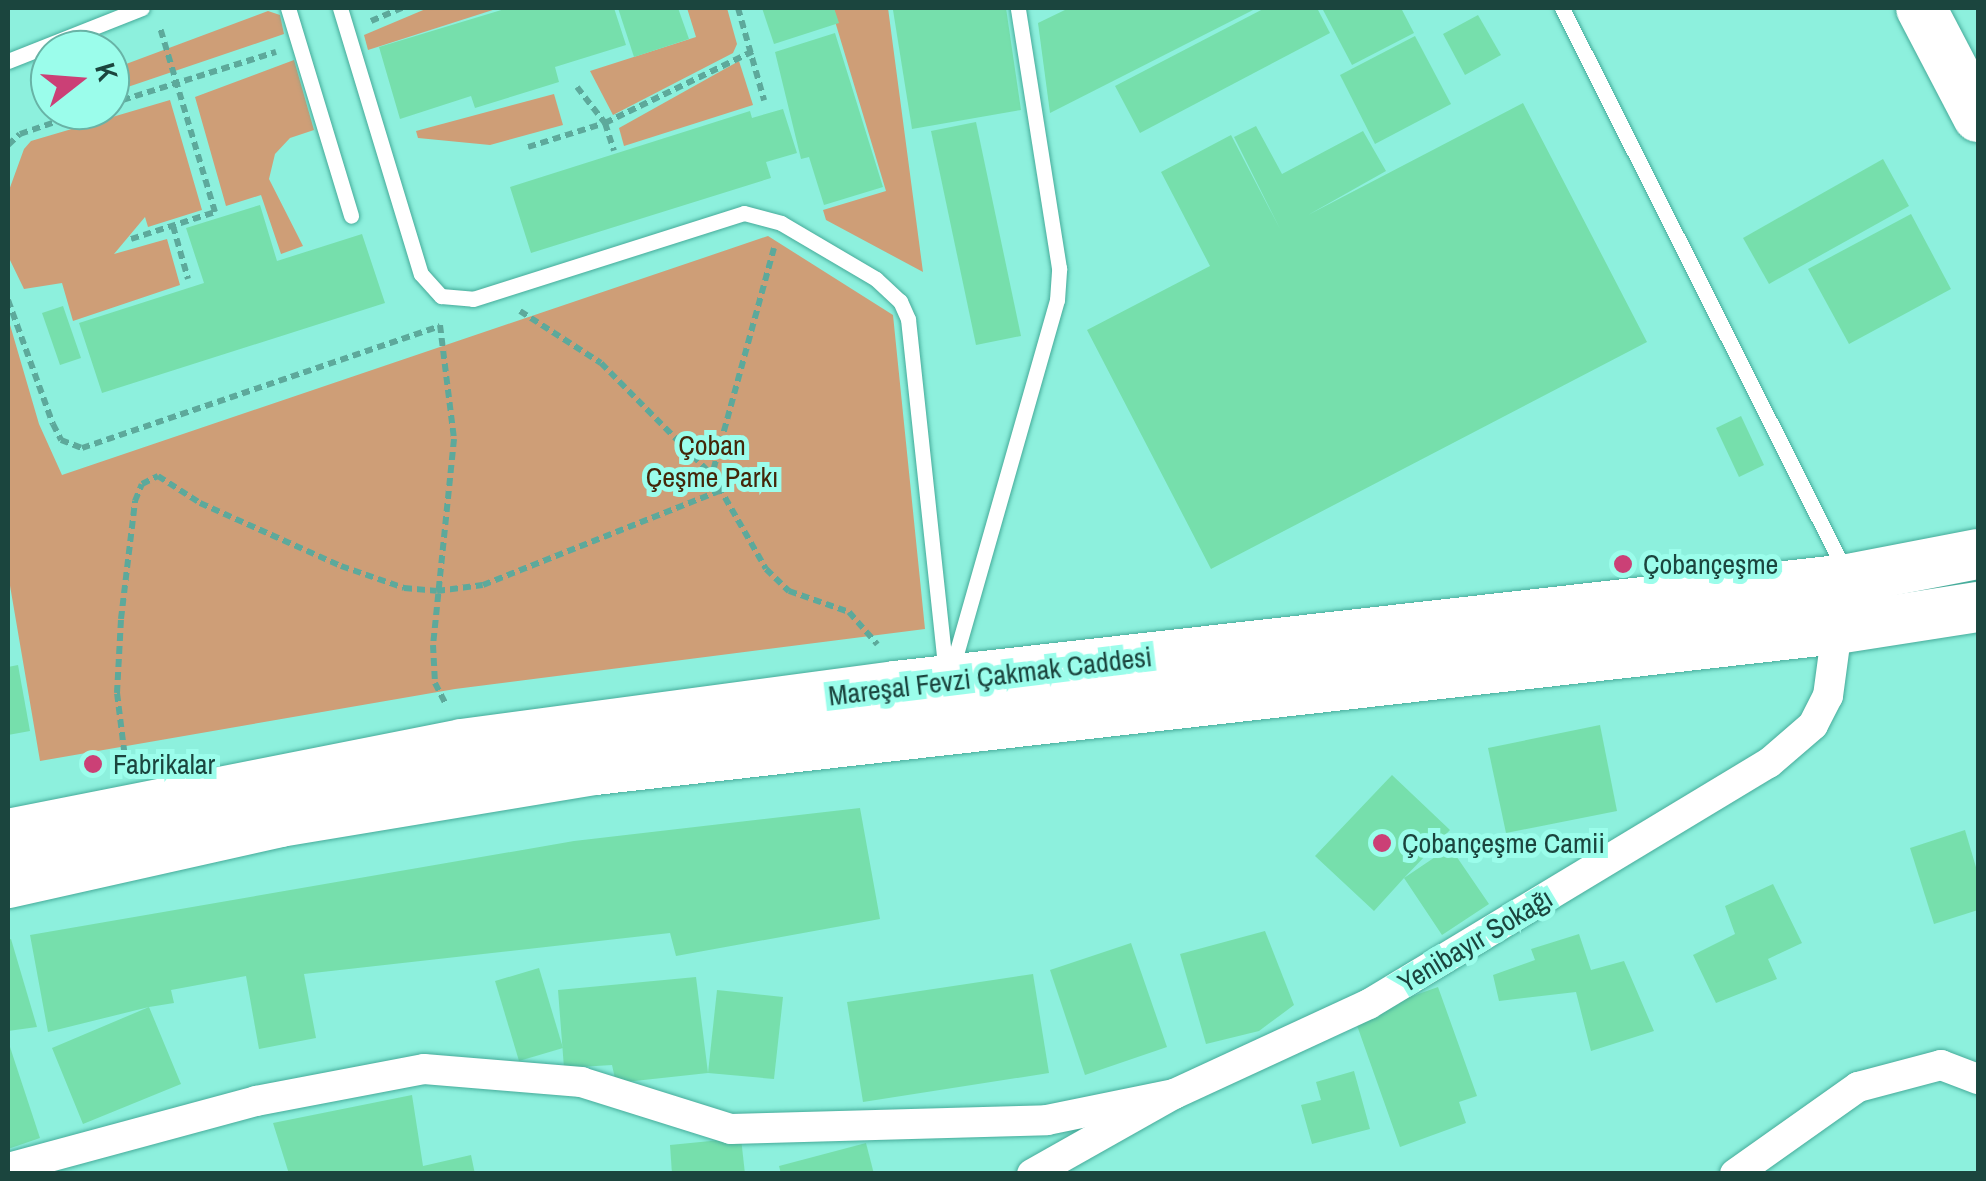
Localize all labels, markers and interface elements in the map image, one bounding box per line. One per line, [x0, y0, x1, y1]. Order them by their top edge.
north arrow [30, 30, 130, 130]
text: K [86, 58, 127, 85]
park label: Çoban Çeşme Parkı [646, 428, 778, 494]
place label: Çobançeşme [1643, 547, 1778, 581]
marker: Çobançeşme [1612, 553, 1634, 575]
street label: Mareşal Fevzi Çakmak Caddesi [826, 639, 1154, 713]
place label: Fabrikalar [113, 747, 215, 781]
marker: Fabrikalar [82, 753, 104, 775]
place label: Çobançeşme Camii [1402, 826, 1605, 860]
marker: Çobançeşme Camii [1371, 832, 1393, 854]
street label: Yenibayır Sokağı [1392, 881, 1558, 999]

